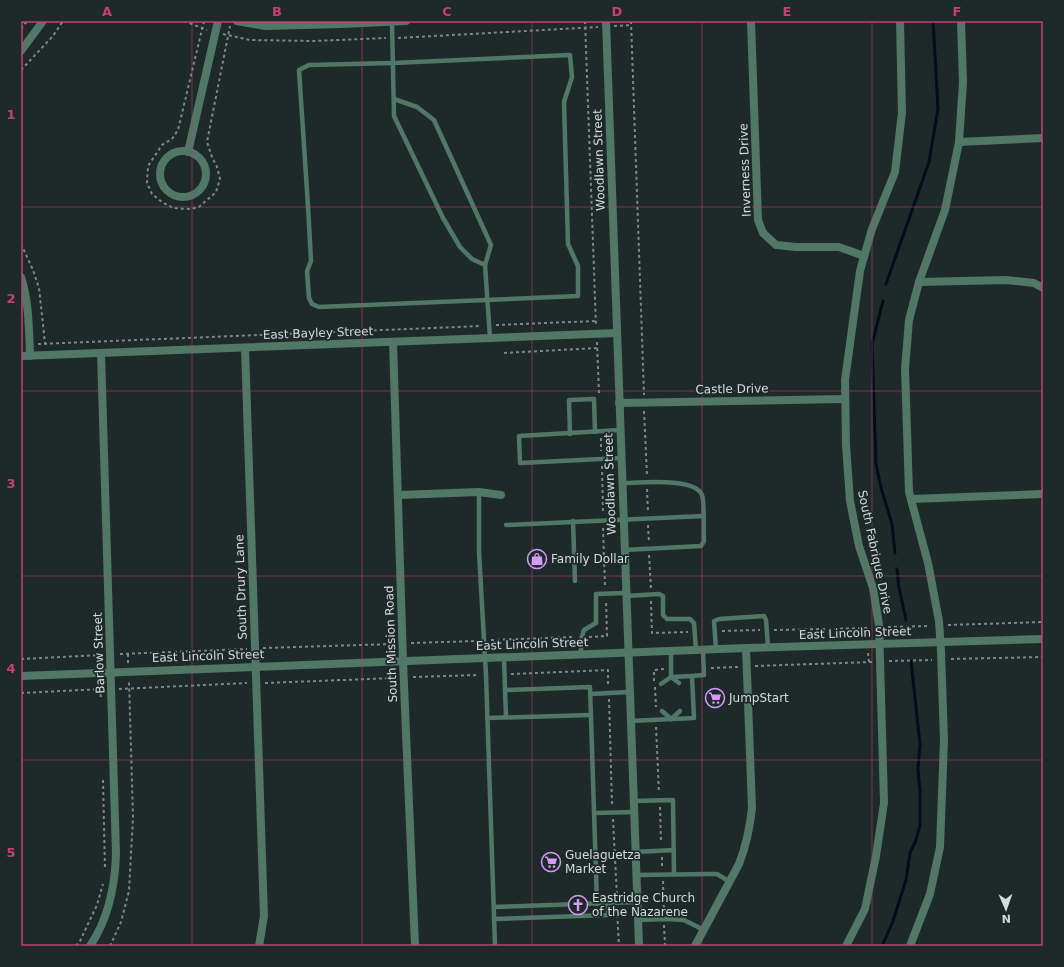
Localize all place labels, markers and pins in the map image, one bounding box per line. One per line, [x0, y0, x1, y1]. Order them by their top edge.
shop icon: Family Dollar [526, 548, 548, 570]
place label: Family Dollar [551, 552, 629, 566]
supermarket icon: JumpStart [704, 687, 726, 709]
place label: JumpStart [728, 691, 789, 705]
place label: Guelaguetza Market [565, 848, 641, 876]
supermarket icon: Guelaguetza Market [540, 851, 562, 873]
place label: Eastridge Church of the Nazarene [592, 891, 695, 919]
church icon: Eastridge Church of the Nazarene [567, 894, 589, 916]

